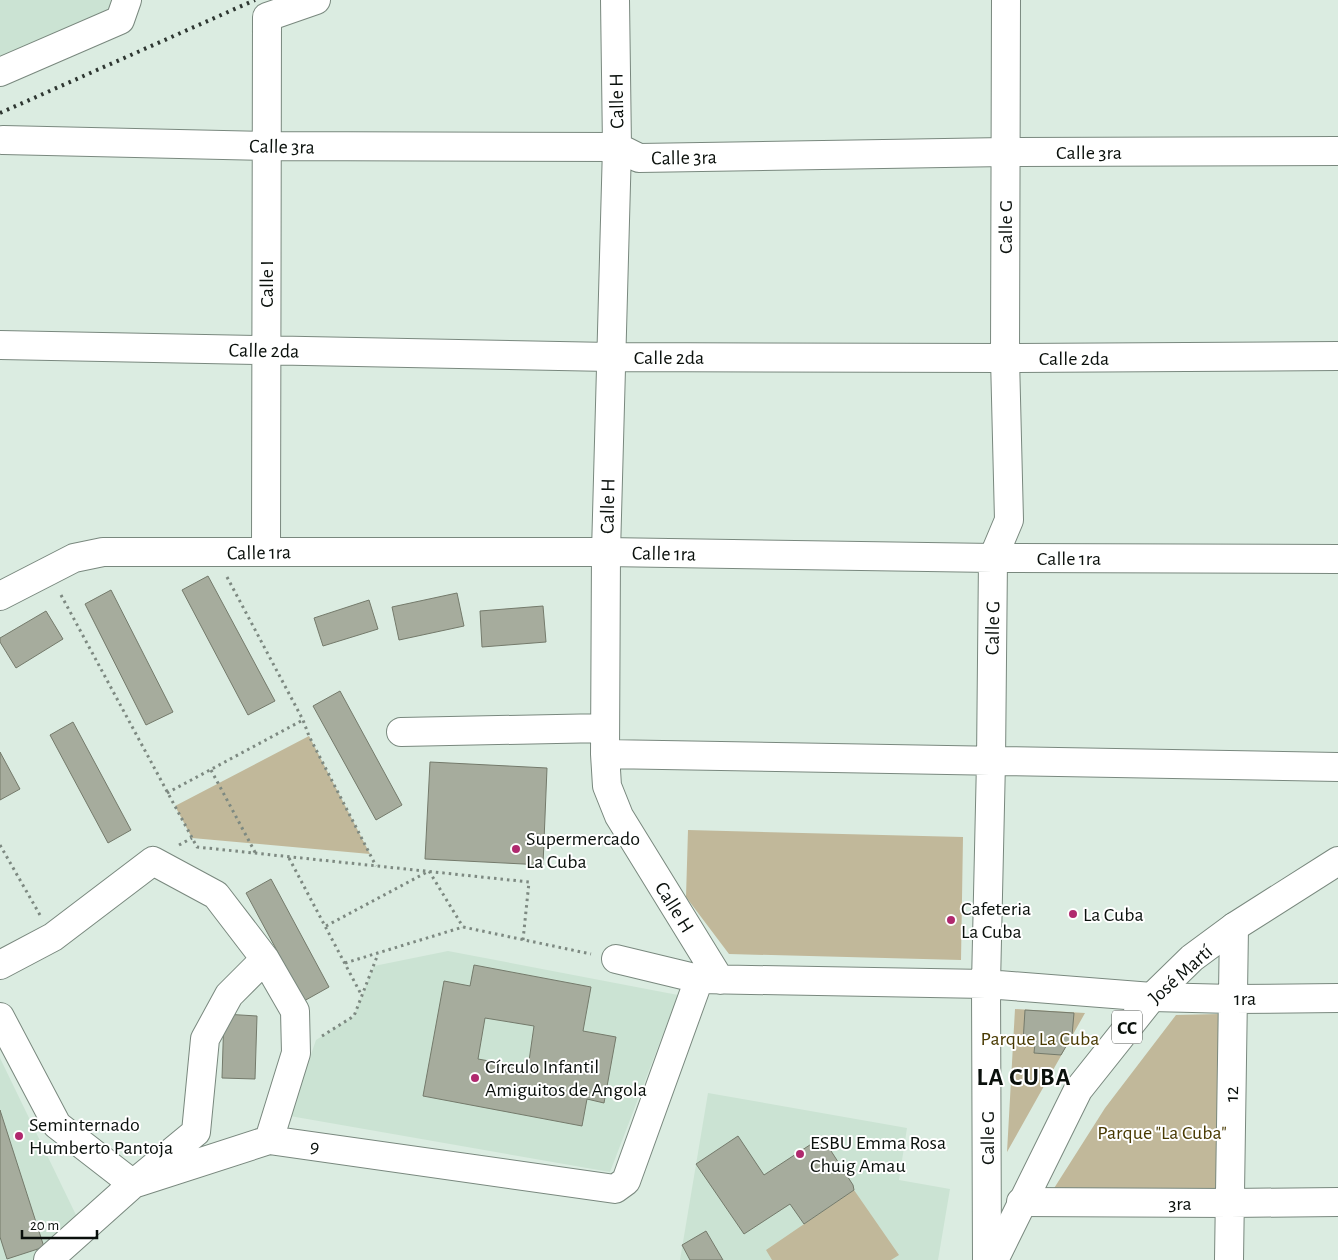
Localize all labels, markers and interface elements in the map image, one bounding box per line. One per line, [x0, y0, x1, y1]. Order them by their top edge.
street label: Calle H [607, 73, 627, 129]
street label: Calle 3ra [249, 136, 315, 158]
street label: Calle 3ra [1056, 143, 1122, 163]
street label: Calle 3ra [651, 147, 717, 169]
street label: Calle G [996, 200, 1016, 254]
street label: Calle I [257, 260, 277, 308]
street label: Calle 2da [228, 340, 300, 362]
street label: Calle 2da [634, 348, 704, 368]
street label: Calle 2da [1039, 349, 1109, 369]
street label: Calle H [598, 478, 618, 534]
street label: Calle 1ra [227, 542, 291, 564]
street label: Calle 1ra [632, 543, 696, 565]
street label: Calle 1ra [1037, 549, 1101, 569]
street label: Calle G [983, 601, 1003, 655]
place label: Supermercado La Cuba [526, 829, 640, 872]
marker: Supermercado La Cuba [510, 843, 522, 855]
street label: Calle H [651, 879, 697, 936]
place label: Cafeteria La Cuba [961, 899, 1031, 942]
place label: La Cuba [1083, 905, 1144, 925]
marker: La Cuba [1067, 908, 1079, 920]
marker: Cafeteria La Cuba [945, 914, 957, 926]
street label: José Martí [1145, 941, 1216, 1008]
street label: 1ra [1234, 989, 1256, 1009]
road number: CC [1112, 1010, 1142, 1044]
park label: Parque La Cuba [981, 1029, 1099, 1049]
place label: Círculo Infantil Amiguitos de Angola [485, 1057, 647, 1100]
district label: LA CUBA [976, 1065, 1072, 1090]
marker: Círculo Infantil Amiguitos de Angola [469, 1072, 481, 1084]
street label: 12 [1222, 1086, 1242, 1102]
street label: Calle G [978, 1111, 998, 1165]
place label: Seminternado Humberto Pantoja [29, 1115, 173, 1158]
park label: Parque "La Cuba" [1097, 1123, 1227, 1143]
marker: Seminternado Humberto Pantoja [13, 1130, 25, 1142]
place label: ESBU Emma Rosa Chuig Amau [810, 1133, 946, 1176]
street label: 9 [309, 1136, 321, 1158]
marker: ESBU Emma Rosa Chuig Amau [794, 1148, 806, 1160]
street label: 3ra [1168, 1194, 1192, 1214]
scale bar [22, 1208, 98, 1240]
text: 20 m [30, 1218, 59, 1233]

